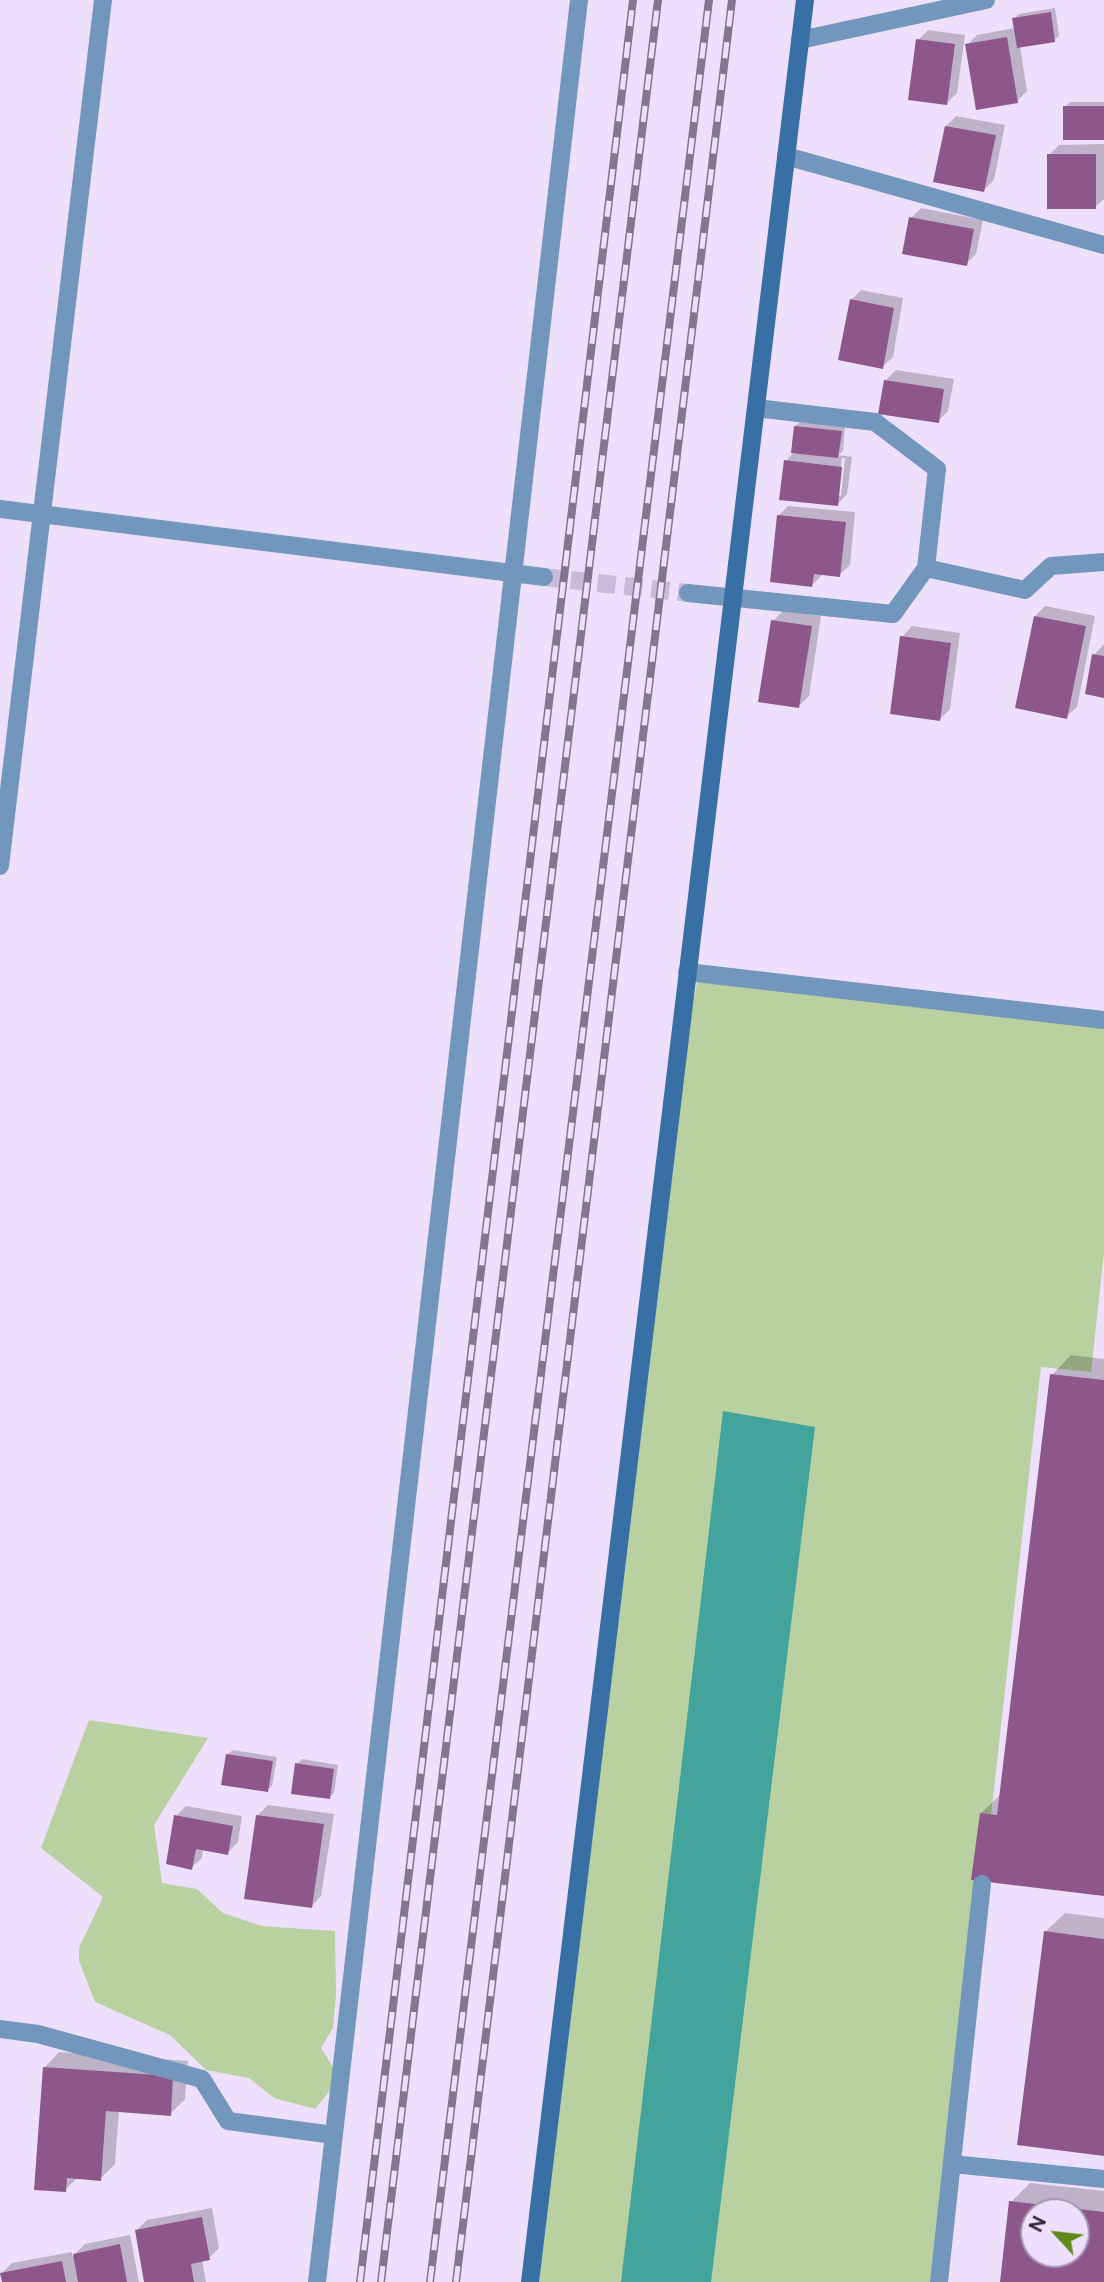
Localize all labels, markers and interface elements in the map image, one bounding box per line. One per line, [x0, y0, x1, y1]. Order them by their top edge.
north arrow [1020, 2198, 1090, 2268]
text: N [1024, 2212, 1051, 2236]

